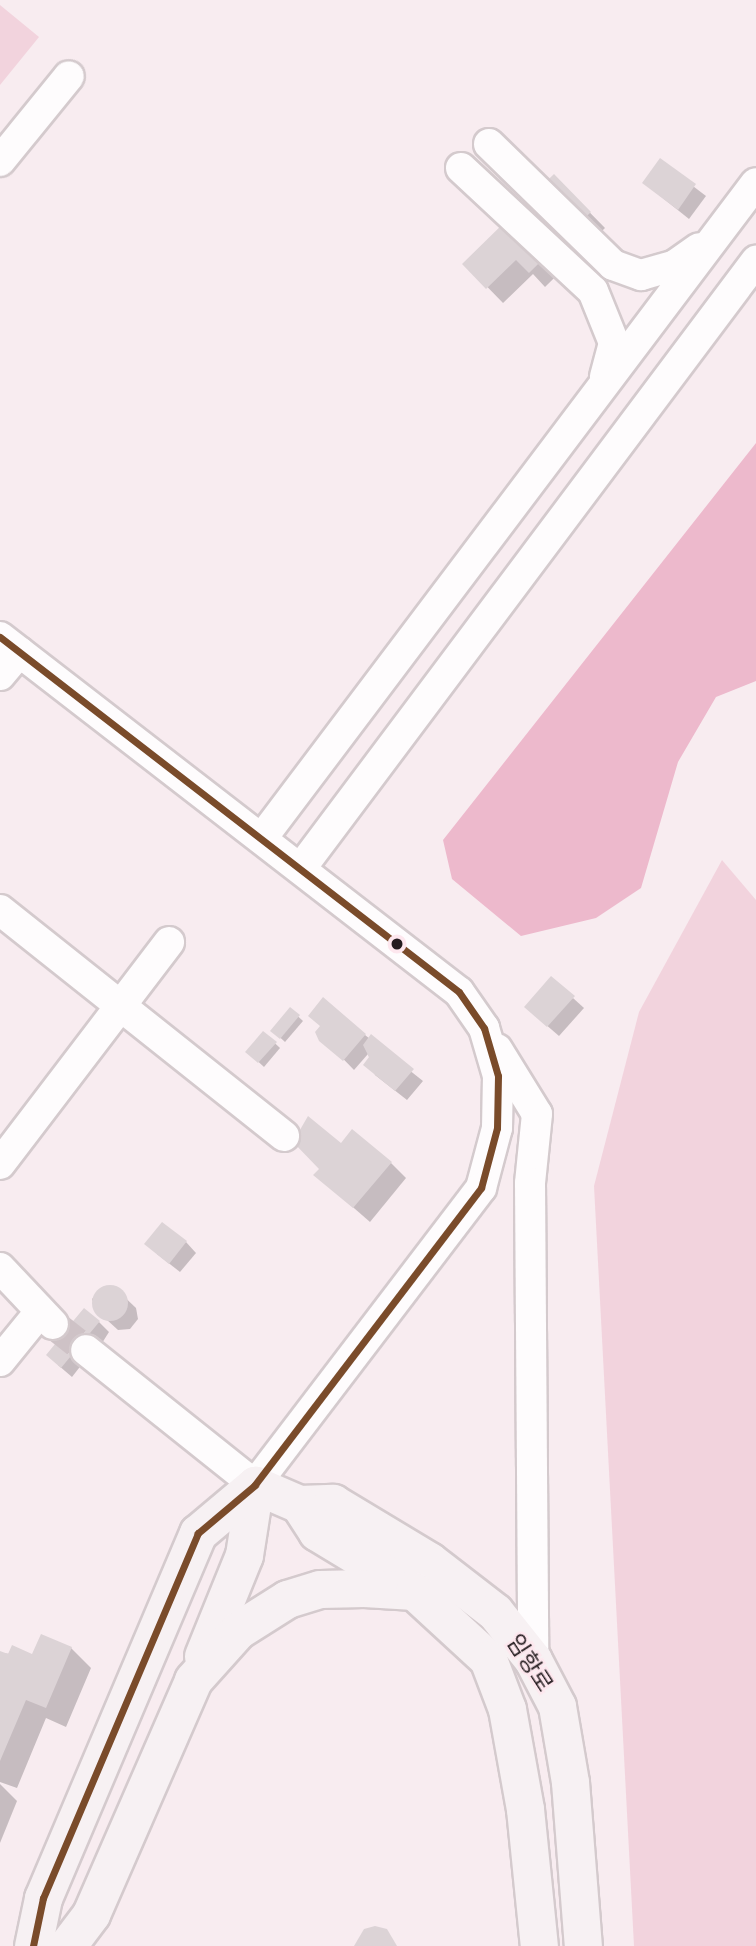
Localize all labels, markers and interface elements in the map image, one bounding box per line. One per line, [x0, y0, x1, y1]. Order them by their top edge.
unlabelled marker [390, 937, 404, 951]
street label: 임항로 [501, 1629, 559, 1697]

